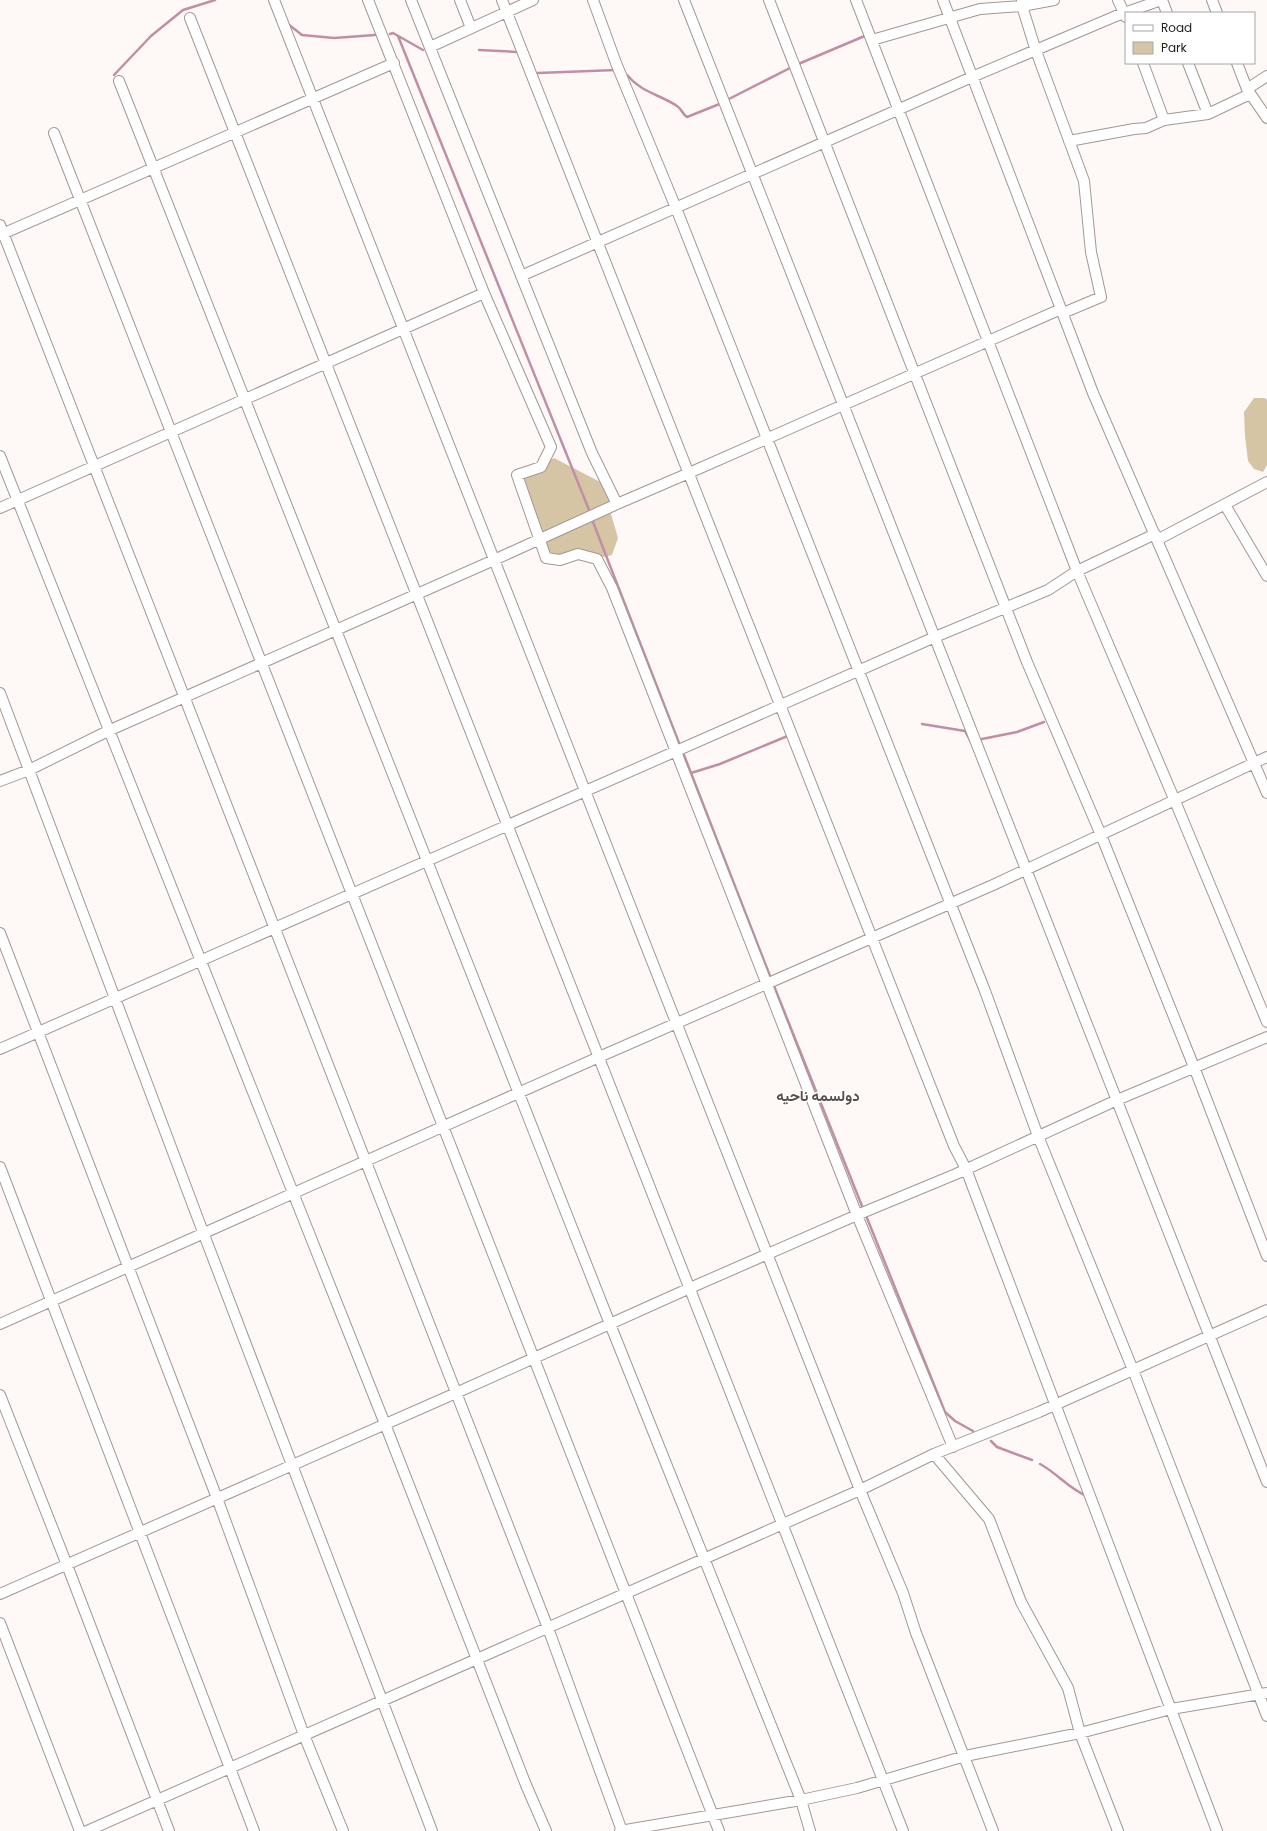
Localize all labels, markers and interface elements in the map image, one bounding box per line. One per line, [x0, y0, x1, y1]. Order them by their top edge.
legend [1125, 12, 1255, 64]
text: Road [1161, 19, 1192, 36]
text: Park [1161, 39, 1188, 56]
district label: دولسمه ناحیه [776, 1085, 860, 1106]

